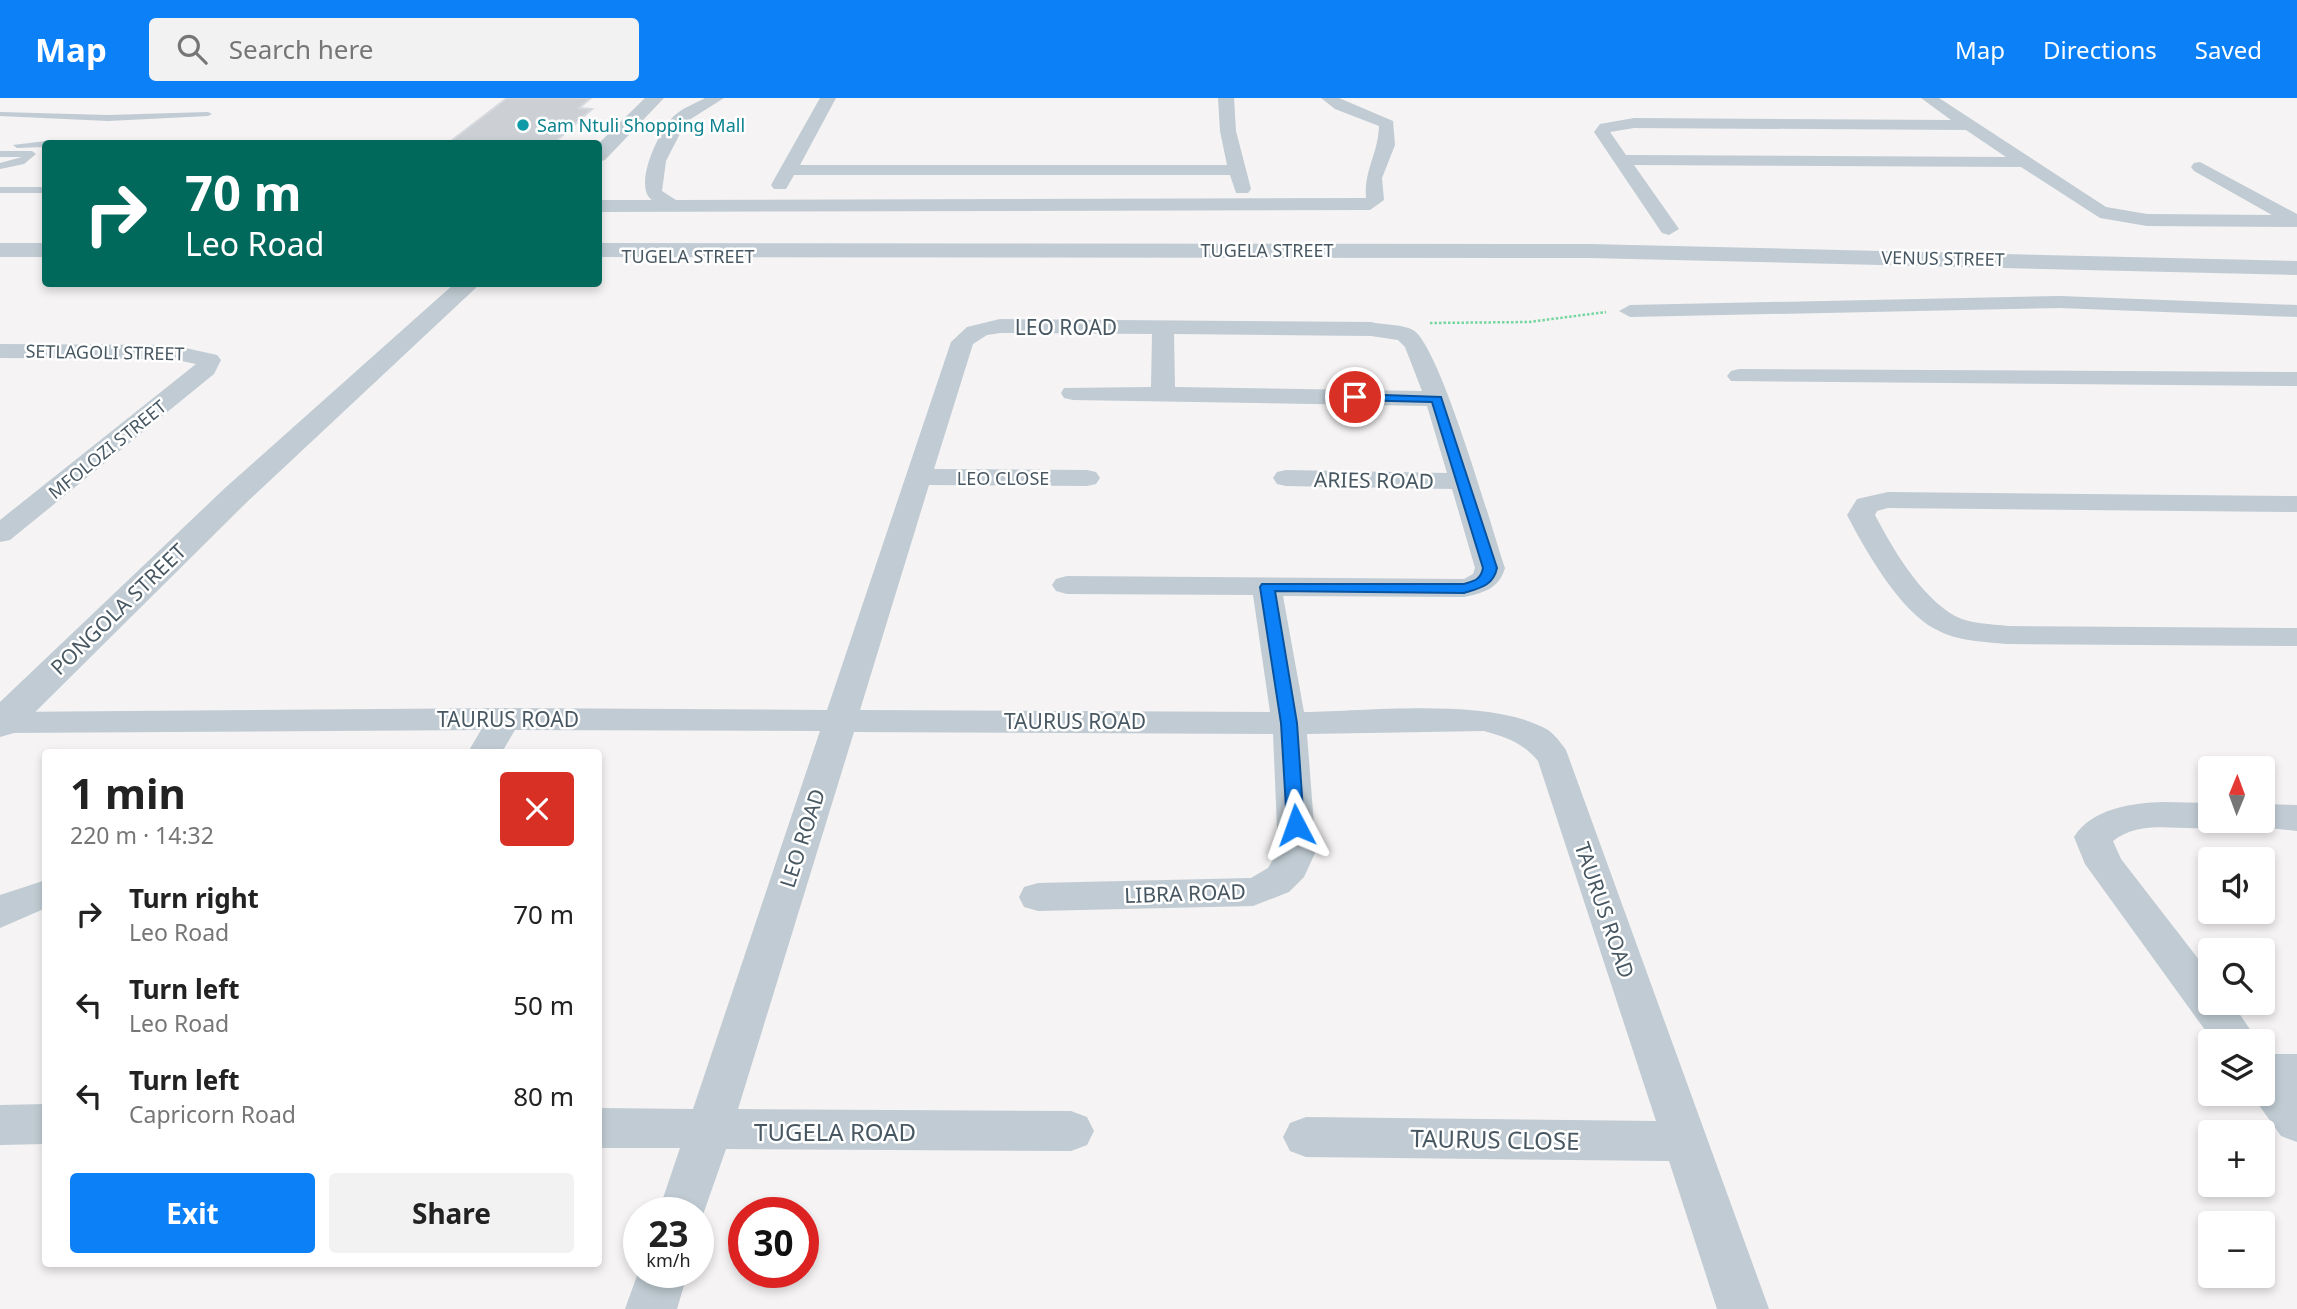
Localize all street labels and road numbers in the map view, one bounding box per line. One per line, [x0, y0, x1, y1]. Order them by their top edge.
street label: TUGELA STREET [1200, 238, 1334, 262]
street label: TUGELA STREET [621, 244, 755, 268]
street label: VENUS STREET [1881, 245, 2005, 271]
street label: LEO ROAD [1015, 313, 1117, 341]
street label: SETLAGOLI STREET [25, 339, 185, 365]
street label: MFOLOZI STREET [43, 394, 171, 504]
street label: ARIES ROAD [1314, 465, 1434, 495]
street label: LEO CLOSE [957, 466, 1049, 490]
street label: PONGOLA STREET [44, 537, 192, 681]
street label: TAURUS ROAD [437, 705, 579, 733]
street label: TAURUS ROAD [1004, 707, 1146, 735]
street label: LEO ROAD [773, 785, 831, 891]
street label: TAURUS ROAD [1569, 838, 1641, 982]
street label: LIBRA ROAD [1124, 877, 1246, 909]
street label: TUGELA ROAD [754, 1115, 916, 1148]
street label: TAURUS CLOSE [1410, 1121, 1580, 1157]

